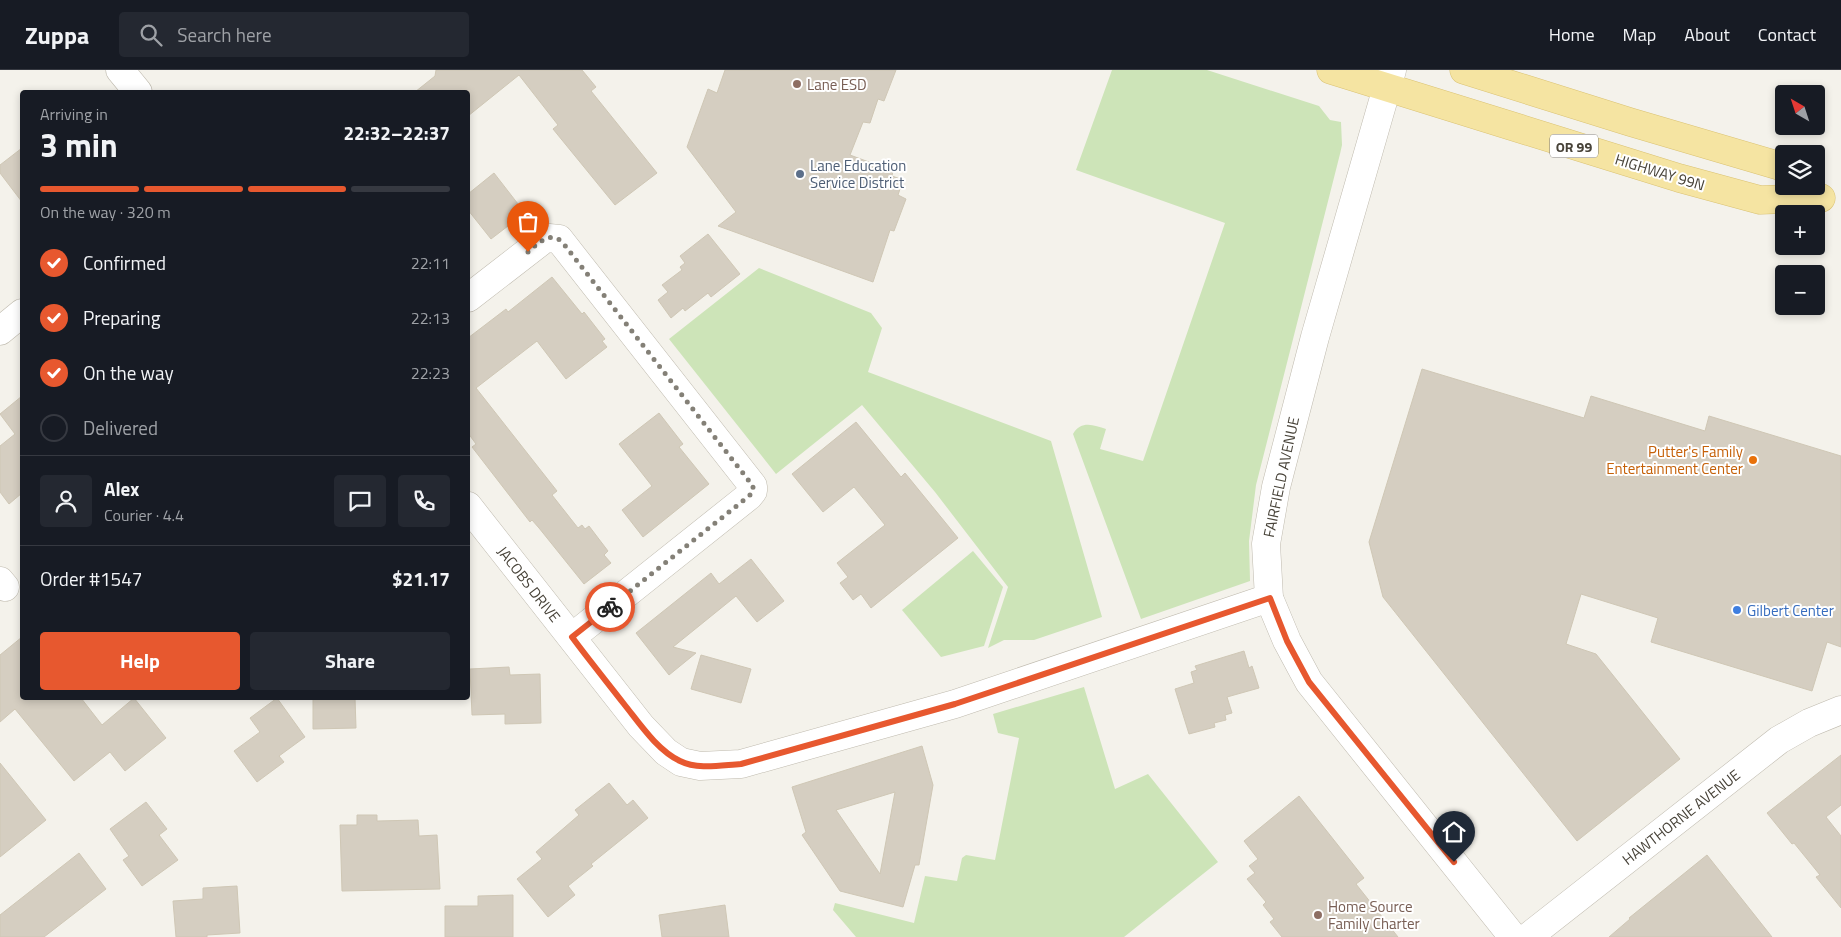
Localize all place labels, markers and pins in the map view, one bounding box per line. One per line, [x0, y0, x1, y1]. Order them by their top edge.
place label: Lane ESD [807, 73, 867, 96]
marker: Lane ESD [791, 78, 803, 90]
place label: Lane Education Service District [810, 154, 906, 194]
marker: Lane Education Service District [794, 168, 806, 180]
pin [507, 201, 549, 252]
place label: Putter's Family Entertainment Center [1606, 440, 1743, 480]
marker: Putter's Family Entertainment Center [1747, 454, 1759, 466]
place label: Gilbert Center [1747, 599, 1834, 622]
marker: Gilbert Center [1731, 604, 1743, 616]
pin [1433, 811, 1475, 862]
place label: Home Source Family Charter [1328, 895, 1420, 935]
marker: Home Source Family Charter [1312, 909, 1324, 921]

